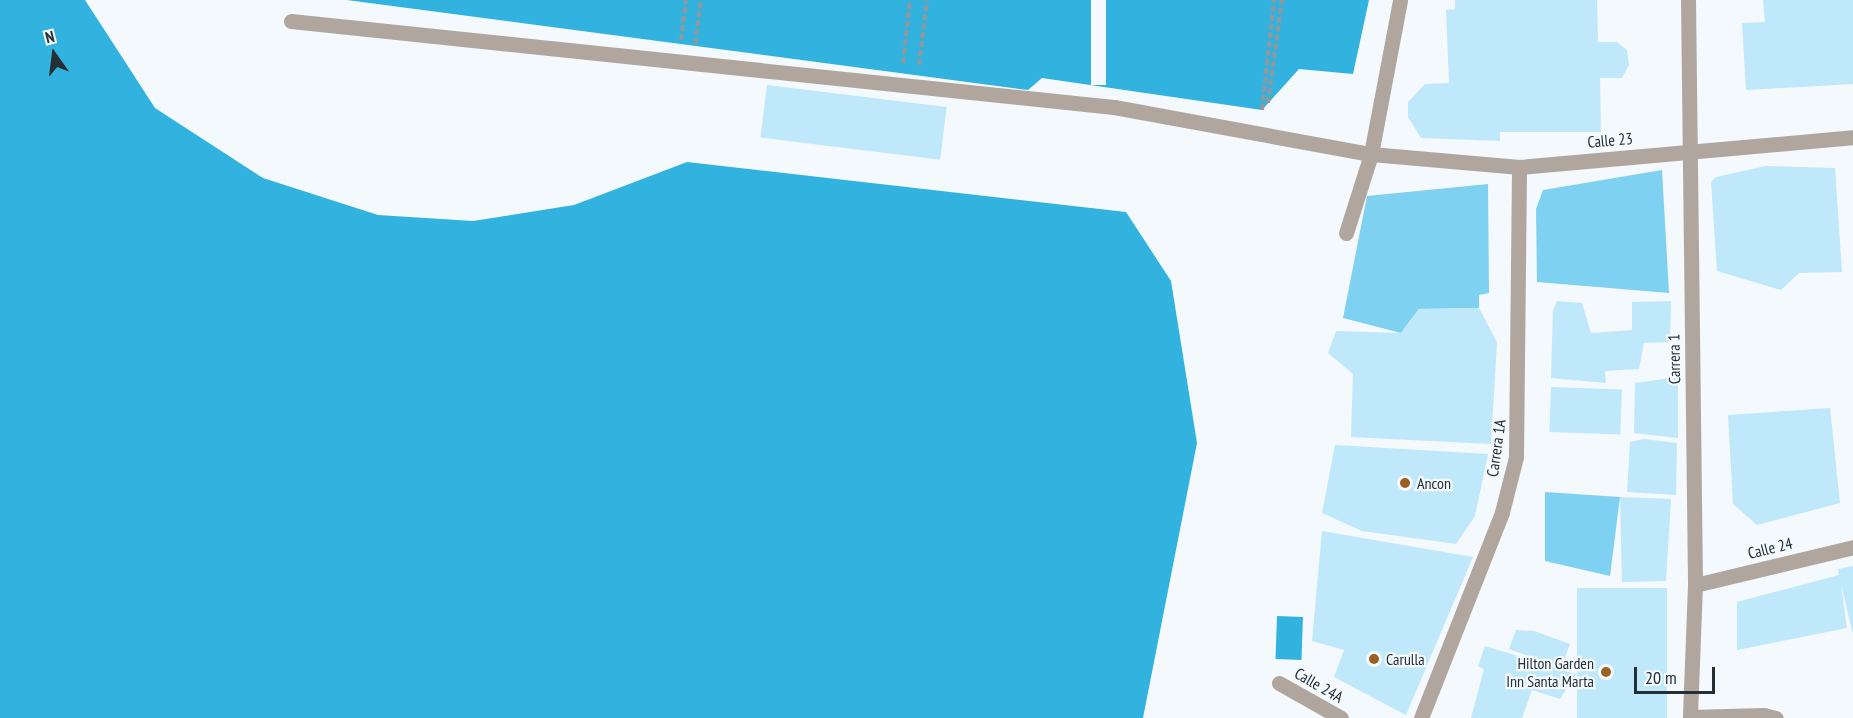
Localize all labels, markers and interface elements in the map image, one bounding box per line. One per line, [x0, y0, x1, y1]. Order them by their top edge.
north arrow [24, 24, 84, 84]
text: N [43, 26, 56, 47]
street label: Calle 23 [1587, 128, 1633, 152]
street label: Carrera 1 [1664, 334, 1684, 384]
street label: Carrera 1A [1482, 418, 1510, 478]
place label: Ancon [1417, 473, 1451, 493]
marker: Ancon [1398, 476, 1412, 490]
street label: Calle 24 [1746, 533, 1794, 563]
place label: Carulla [1386, 649, 1425, 669]
marker: Carulla [1367, 652, 1381, 666]
place label: Hilton Garden Inn Santa Marta [1506, 653, 1594, 691]
scale bar [1637, 655, 1718, 693]
street label: Calle 24A [1291, 663, 1347, 707]
marker: Hilton Garden Inn Santa Marta [1599, 665, 1613, 679]
text: 20 m [1645, 666, 1677, 689]

